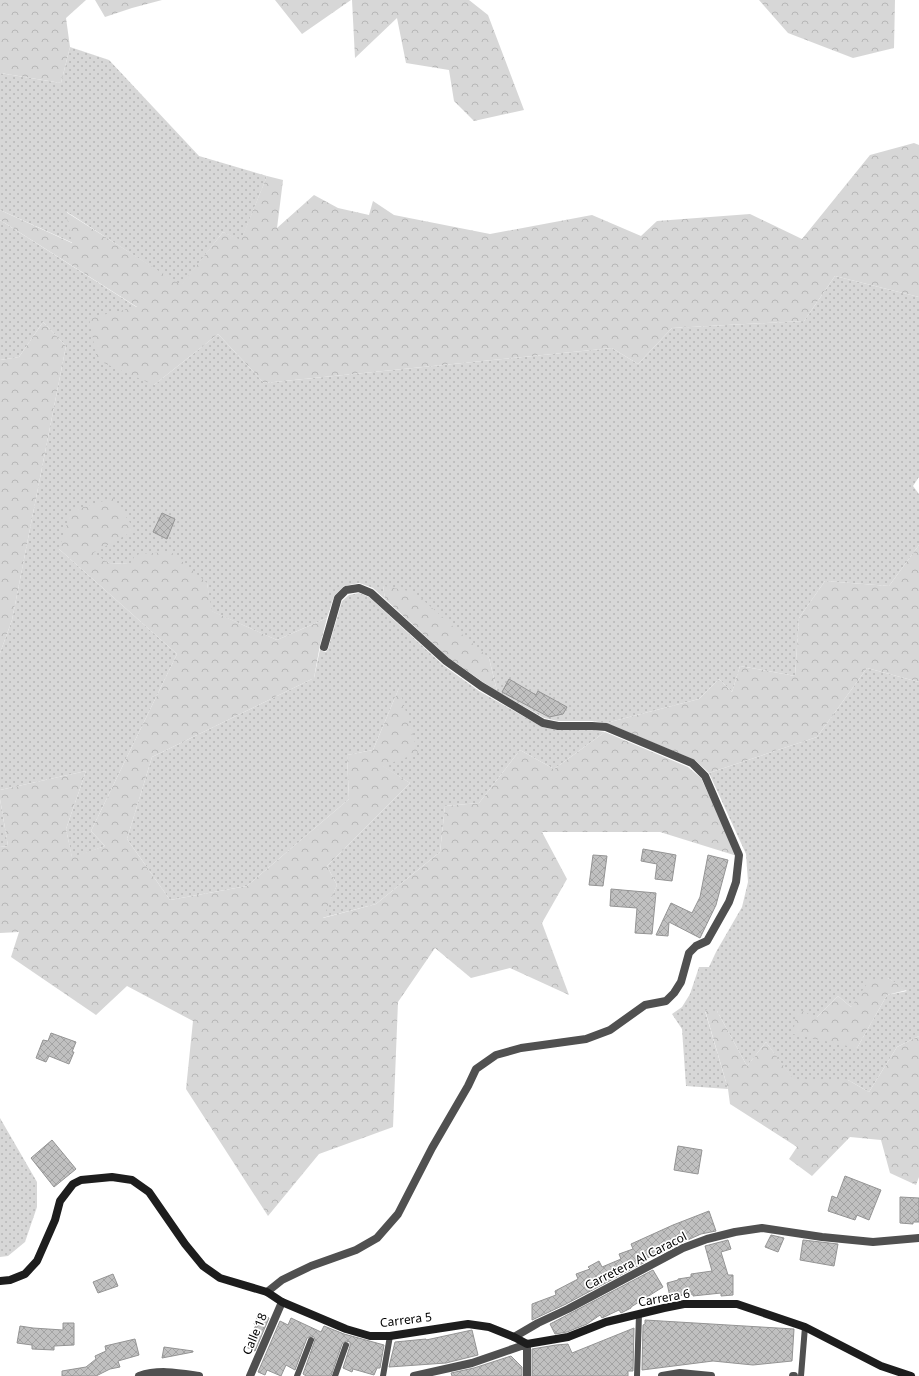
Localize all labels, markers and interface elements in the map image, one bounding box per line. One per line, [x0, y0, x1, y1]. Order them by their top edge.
street label: Carretera Al Caracol [582, 1228, 690, 1294]
street label: Carrera 6 [637, 1285, 691, 1310]
street label: Carrera 5 [379, 1308, 433, 1331]
street label: Calle 18 [238, 1310, 271, 1357]

